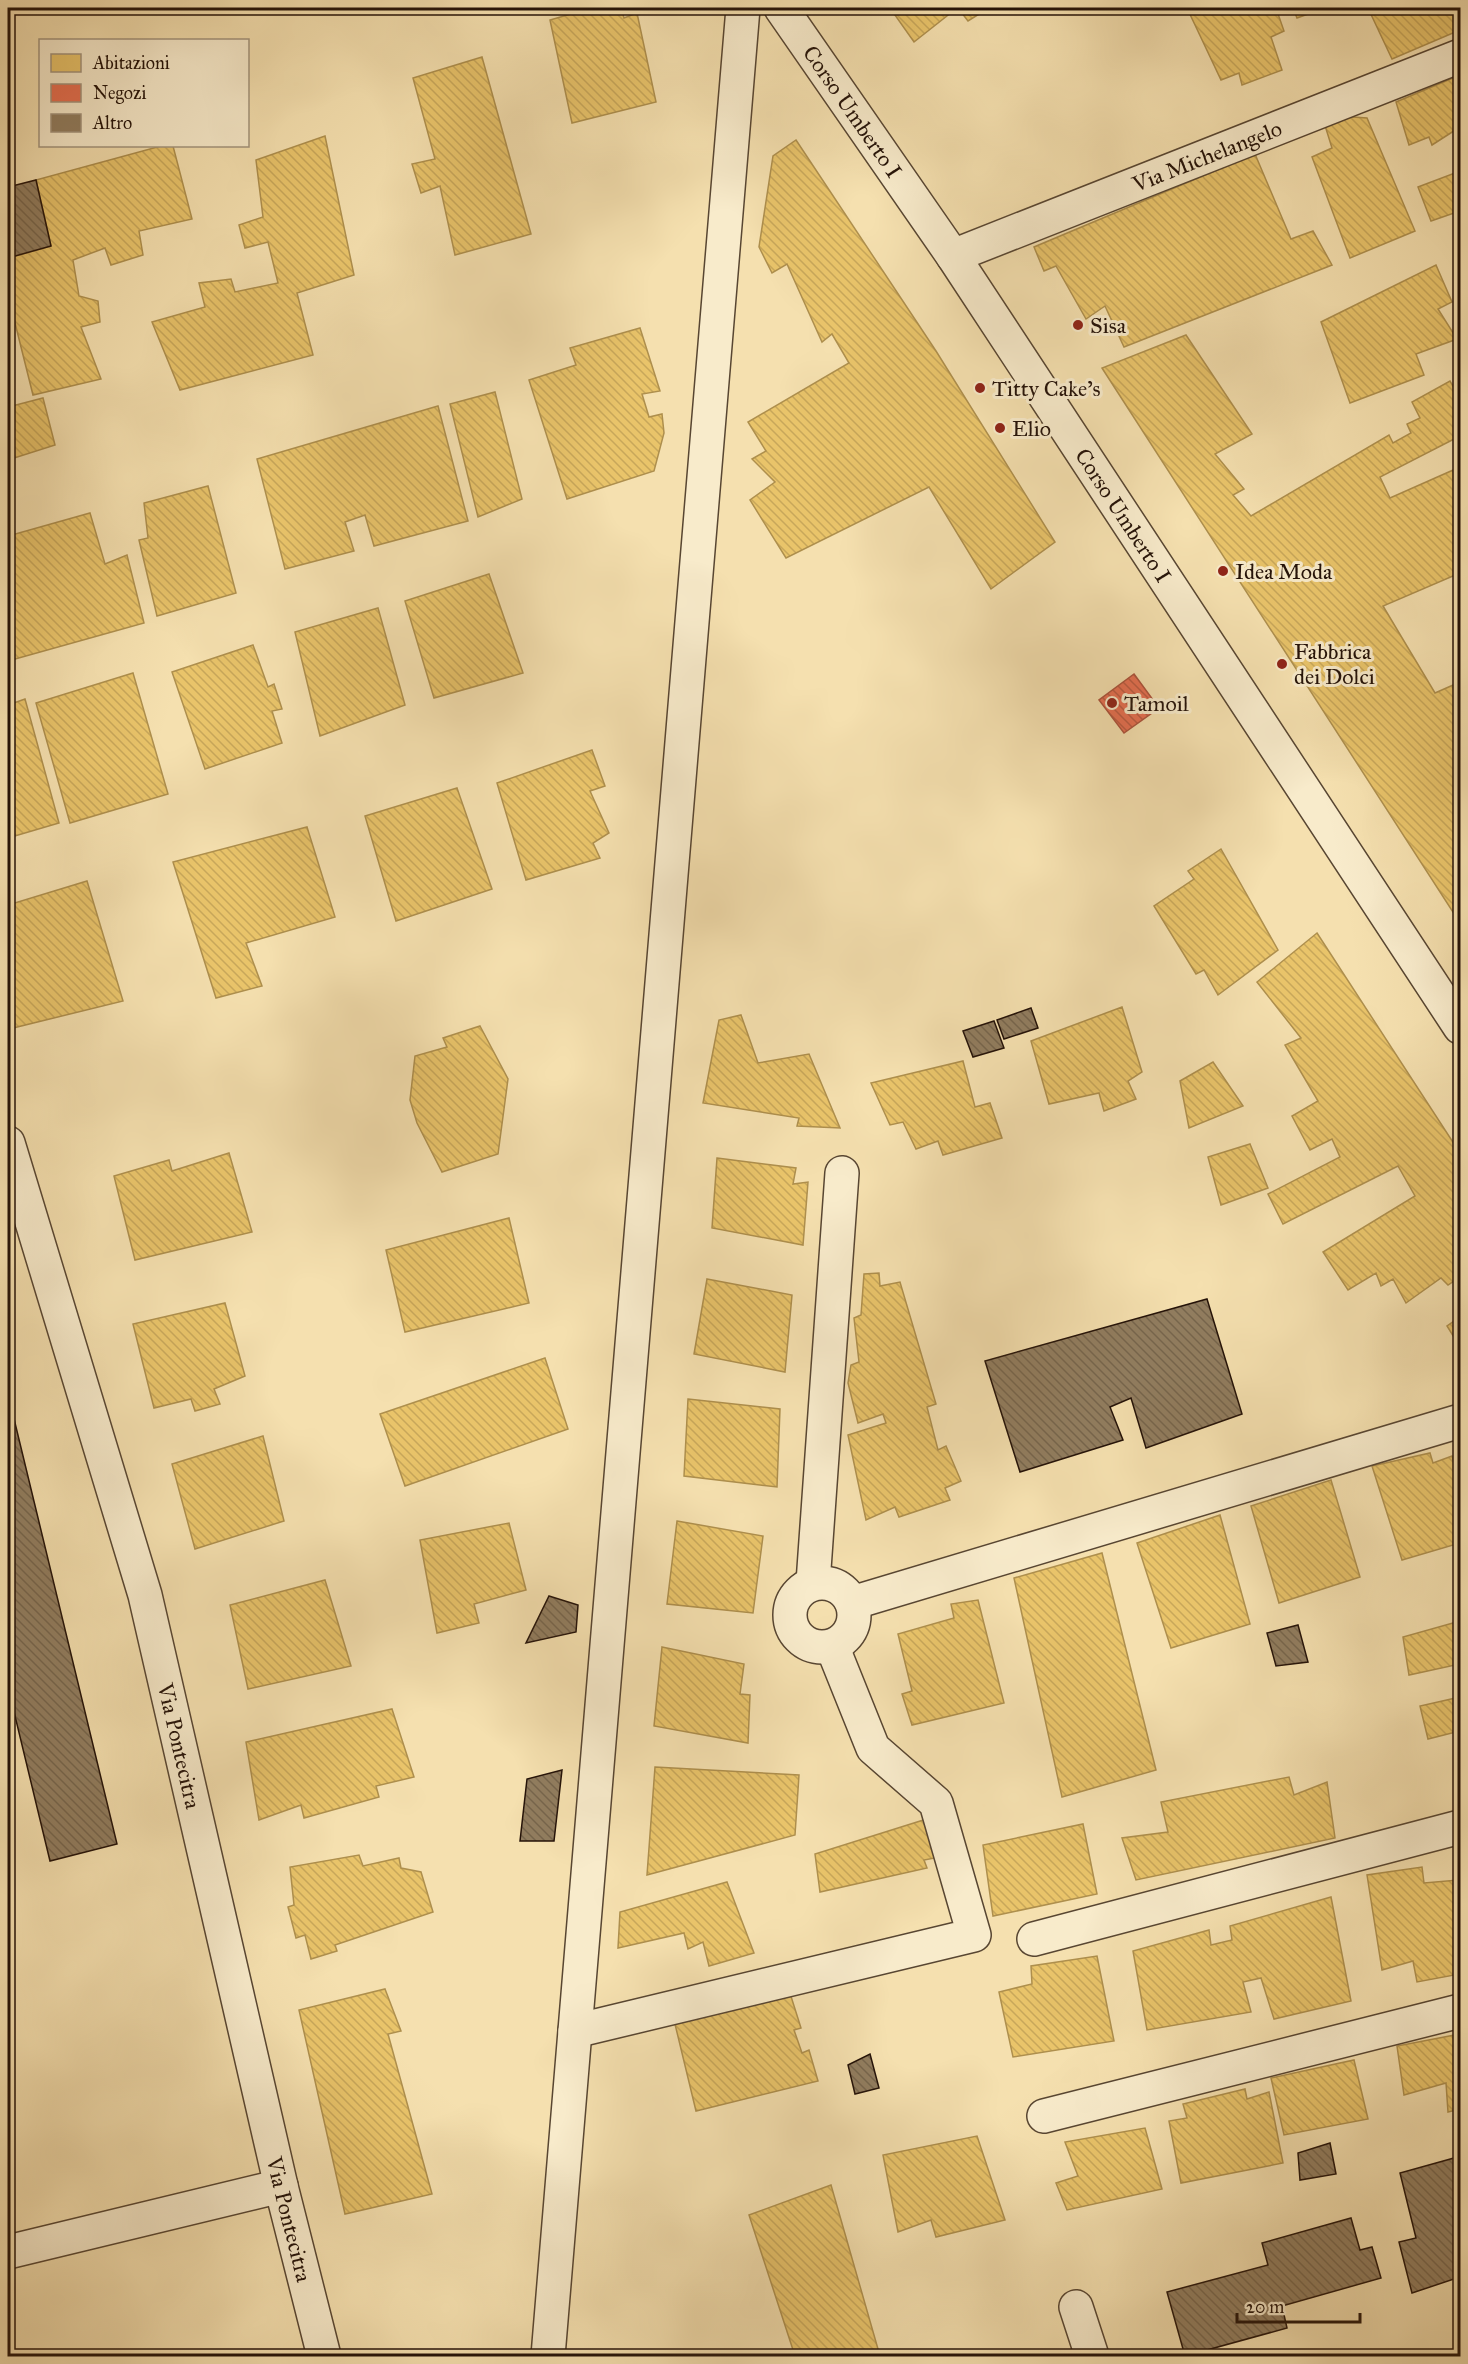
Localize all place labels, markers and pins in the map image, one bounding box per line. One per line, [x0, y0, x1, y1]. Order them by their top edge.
place label: Sisa [1090, 312, 1127, 339]
marker: Sisa [1071, 318, 1085, 332]
place label: Titty Cake's [992, 375, 1100, 402]
marker: Titty Cake's [973, 381, 987, 395]
place label: Elio [1012, 415, 1051, 442]
marker: Elio [993, 421, 1007, 435]
place label: Idea Moda [1235, 558, 1333, 585]
marker: Idea Moda [1216, 564, 1230, 578]
place label: Fabbrica dei Dolci [1294, 638, 1375, 690]
marker: Fabbrica dei Dolci [1275, 657, 1289, 671]
place label: Tamoil [1124, 690, 1189, 717]
marker: Tamoil [1105, 696, 1119, 710]

